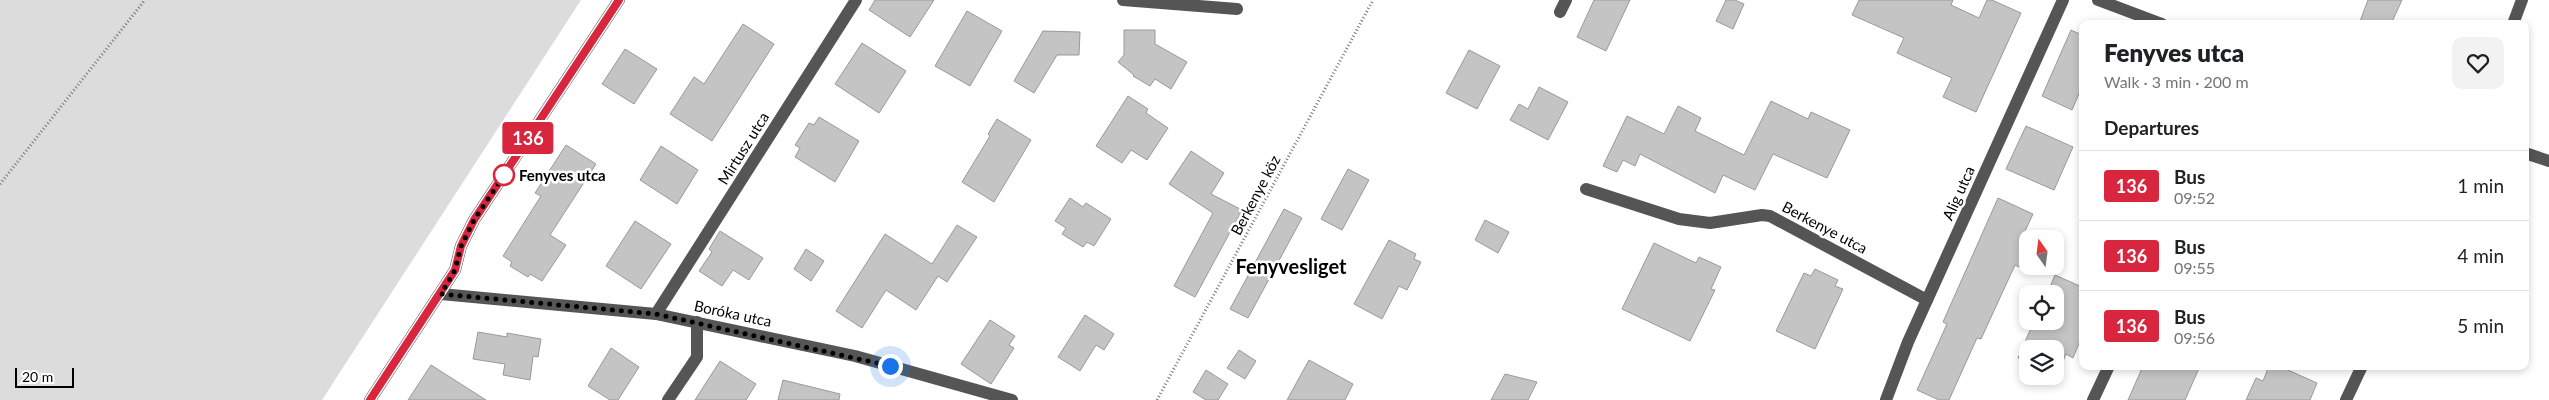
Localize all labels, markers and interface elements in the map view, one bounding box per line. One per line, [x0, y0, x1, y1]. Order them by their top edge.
button: heart [2452, 37, 2504, 89]
text: Fenyves utca [2104, 38, 2244, 67]
text: Walk · 3 min · 200 m [2104, 72, 2249, 91]
street label: Mirtusz utca [714, 108, 772, 188]
text: Departures [2104, 116, 2199, 139]
line badge: 136 [499, 122, 557, 154]
text: 136 [512, 127, 544, 149]
street label: Berkenye köz [1226, 152, 1284, 238]
street label: Alig utca [1938, 163, 1978, 223]
marker: Fenyves utca [493, 164, 515, 186]
text: Bus [2174, 165, 2205, 188]
place label: Fenyves utca [519, 166, 606, 184]
text: 1 min [2457, 174, 2504, 197]
text: 136 [2116, 175, 2147, 197]
text: 09:52 [2174, 188, 2215, 207]
street label: Berkenye utca [1779, 197, 1871, 257]
north arrow [2019, 230, 2064, 275]
map controls [2019, 230, 2064, 385]
text: Bus [2174, 235, 2205, 258]
text: 4 min [2457, 244, 2504, 267]
text: 136 [2116, 245, 2147, 267]
district label: Fenyvesliget [1236, 254, 1347, 278]
text: 09:55 [2174, 258, 2215, 277]
button: locate [2019, 285, 2064, 330]
street label: Boróka utca [692, 296, 774, 330]
text: Bus [2174, 305, 2205, 328]
text: 5 min [2457, 314, 2504, 337]
text: 136 [2116, 315, 2147, 337]
text: 09:56 [2174, 328, 2215, 347]
button: layers [2019, 340, 2064, 385]
your location [878, 354, 903, 379]
scale bar [15, 365, 74, 388]
text: 20 m [22, 368, 53, 385]

